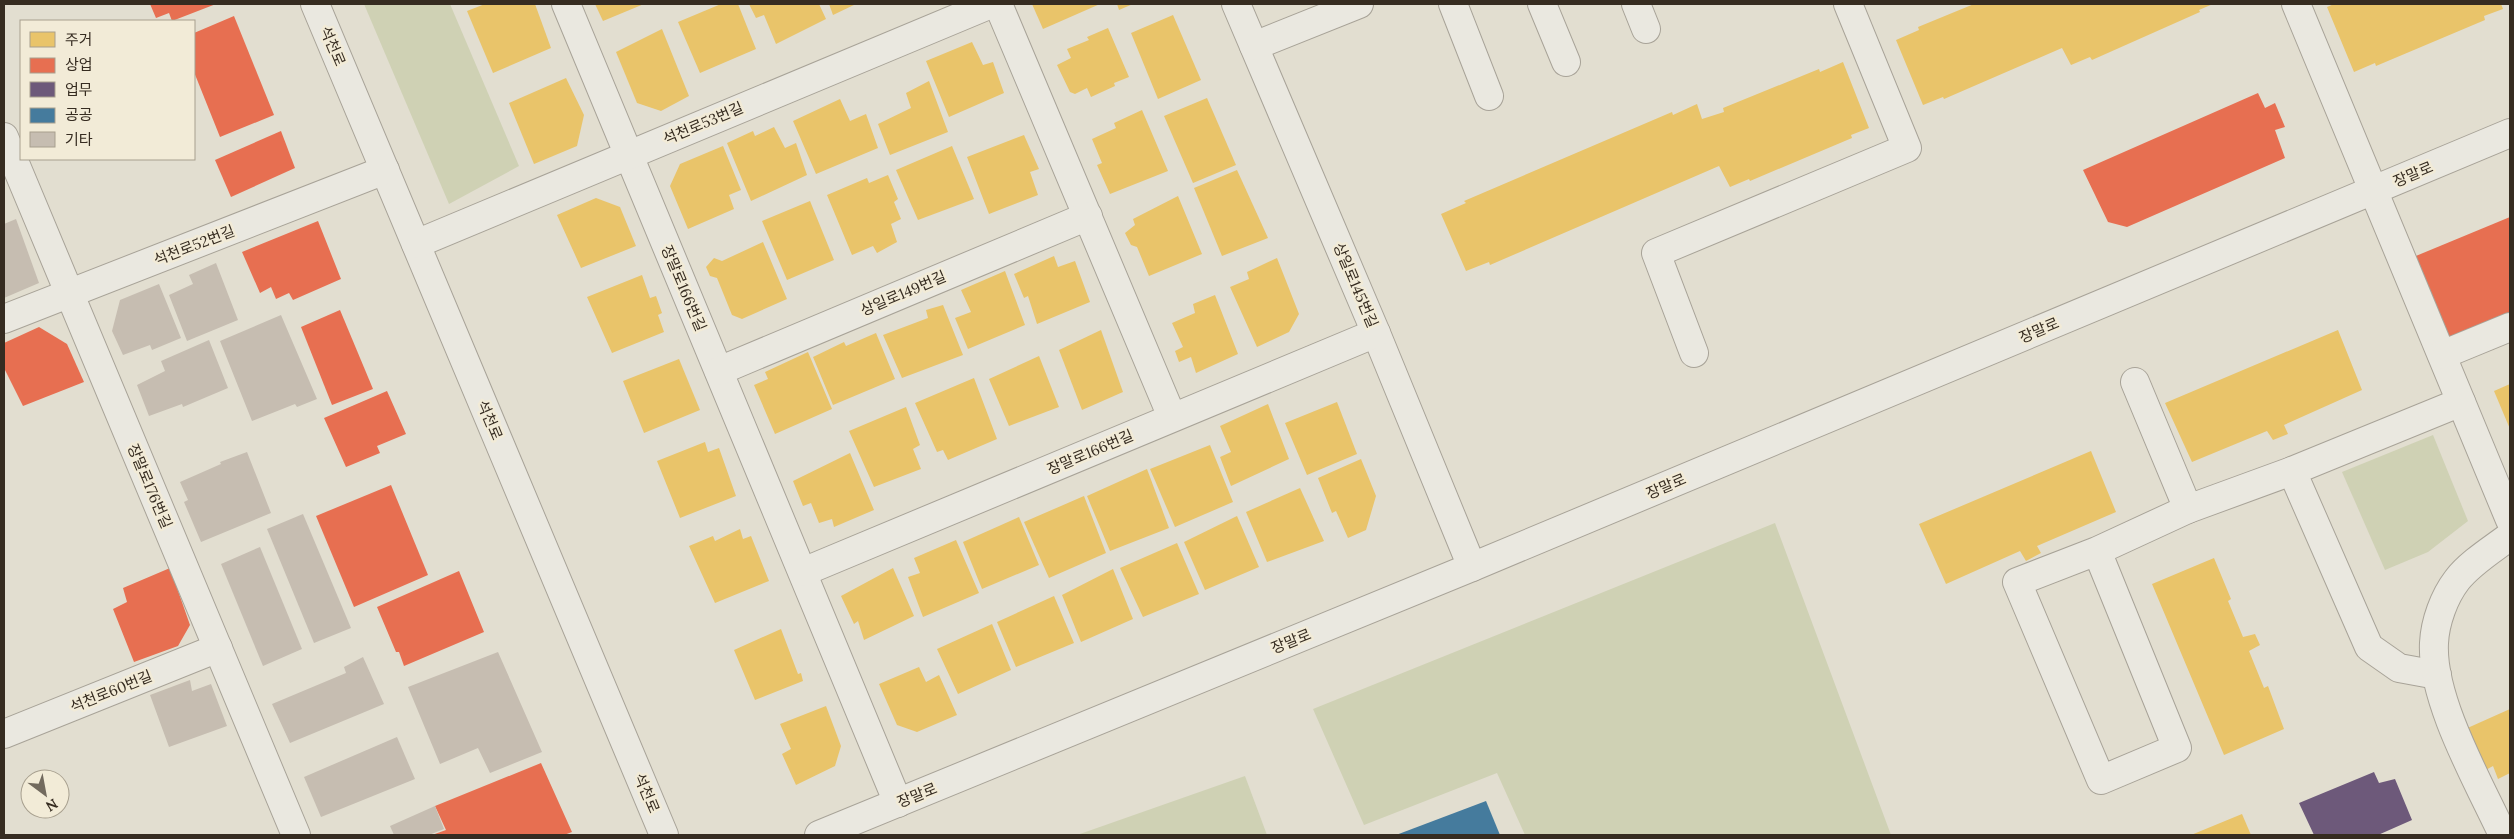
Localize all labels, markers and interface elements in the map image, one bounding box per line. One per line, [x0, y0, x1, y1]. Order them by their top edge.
legend [20, 20, 195, 160]
street label: 석천로 [316, 23, 350, 69]
text: 주거 [65, 30, 93, 49]
text: 상업 [65, 55, 93, 74]
text: 업무 [65, 80, 93, 99]
street label: 석천로53번길 [660, 98, 746, 148]
text: 공공 [65, 105, 93, 124]
text: 기타 [65, 130, 93, 149]
street label: 장말로 [2390, 157, 2436, 191]
street label: 석천로52번길 [151, 221, 237, 269]
street label: 상일로145번길 [1330, 240, 1382, 330]
street label: 장말로166번길 [657, 242, 711, 334]
street label: 상일로149번길 [857, 266, 949, 320]
street label: 장말로 [2016, 313, 2062, 347]
street label: 석천로 [473, 397, 507, 443]
street label: 장말로166번길 [1044, 425, 1136, 479]
street label: 장말로176번길 [124, 441, 176, 531]
street label: 장말로 [1643, 469, 1689, 503]
street label: 장말로 [1268, 624, 1314, 658]
street label: 석천로60번길 [67, 666, 155, 716]
north arrow [20, 769, 70, 819]
street label: 석천로 [630, 770, 664, 816]
street label: 장말로 [894, 778, 940, 812]
text: N [42, 795, 61, 816]

